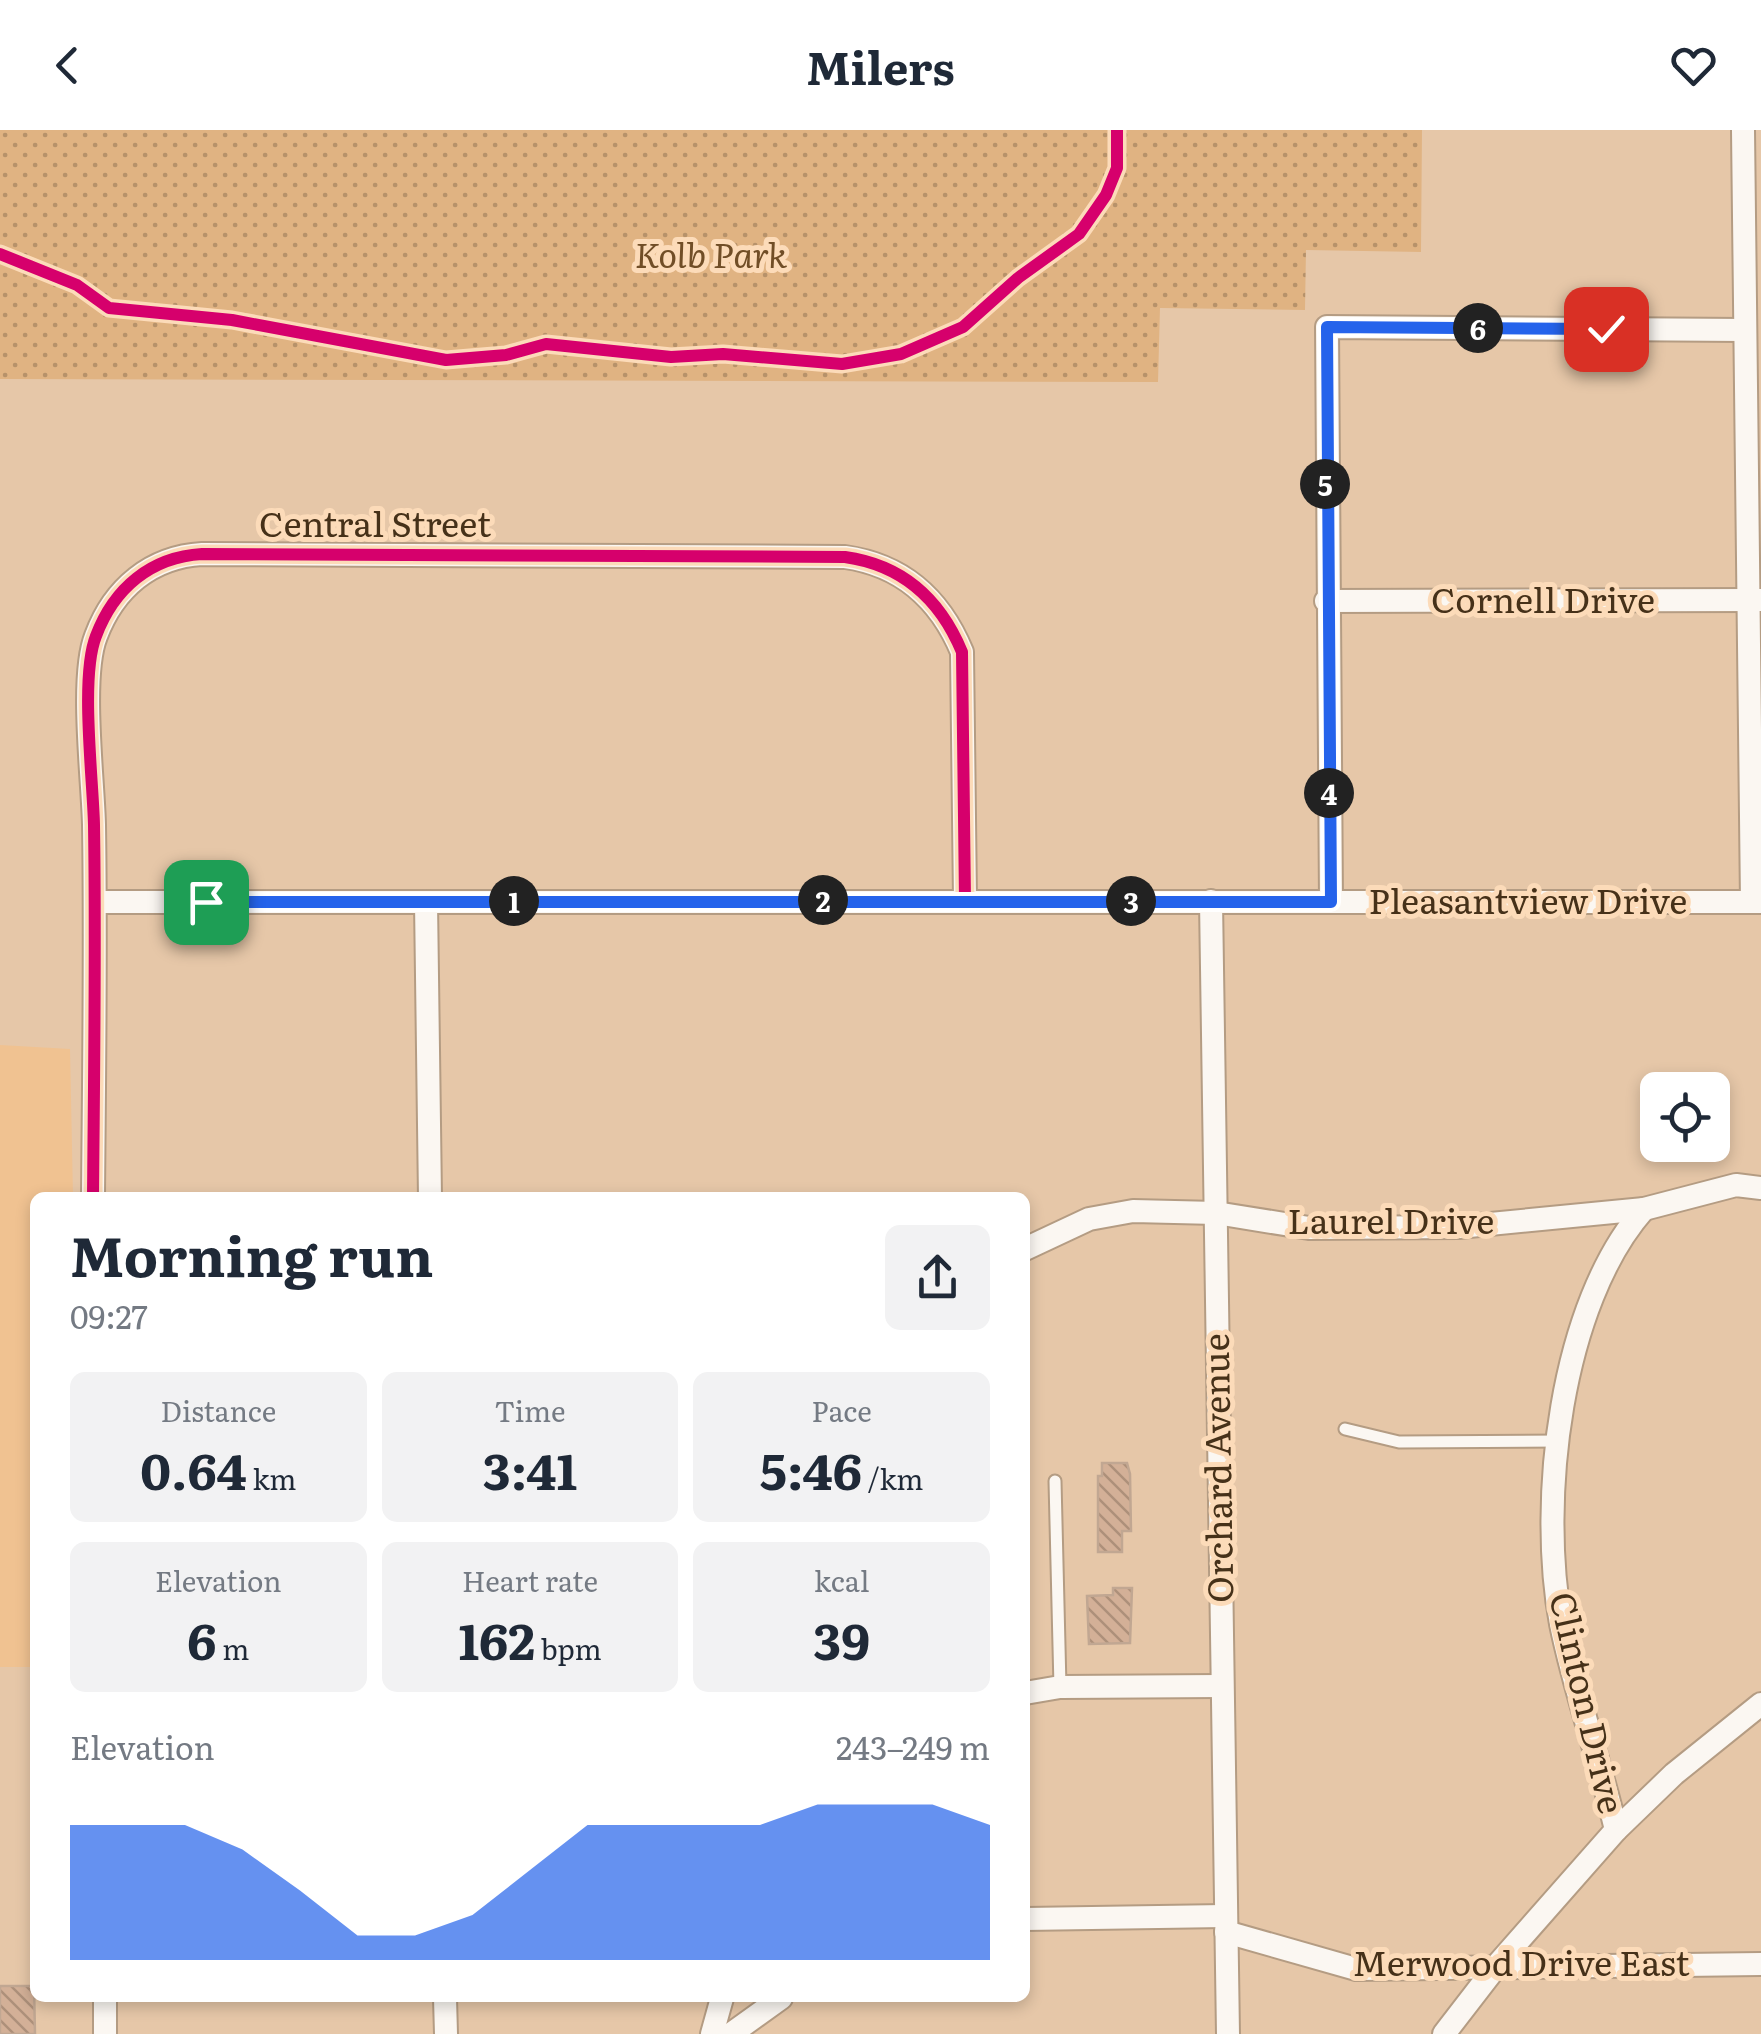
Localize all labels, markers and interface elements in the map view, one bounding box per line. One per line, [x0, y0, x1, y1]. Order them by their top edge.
text: Milers [806, 32, 955, 99]
icon: back [40, 38, 95, 93]
icon: heart [1666, 38, 1721, 93]
park label: Kolb Park [635, 227, 787, 279]
pin [1564, 287, 1649, 372]
icon: check [1579, 302, 1634, 357]
pin: 6 [1453, 303, 1503, 353]
text: 6 [1470, 307, 1486, 349]
pin: 5 [1300, 459, 1350, 509]
text: 5 [1317, 463, 1333, 505]
street label: Central Street [259, 496, 491, 548]
street label: Cornell Drive [1431, 572, 1655, 624]
pin: 4 [1304, 768, 1354, 818]
text: 4 [1321, 772, 1337, 814]
pin [164, 860, 249, 945]
street label: Pleasantview Drive [1369, 873, 1687, 925]
icon: arrive [179, 875, 234, 930]
pin: 2 [798, 875, 848, 925]
pin: 1 [489, 876, 539, 926]
pin: 3 [1106, 876, 1156, 926]
text: 2 [815, 879, 831, 921]
text: 1 [508, 880, 520, 922]
text: 3 [1123, 880, 1139, 922]
map controls [1640, 1072, 1730, 1162]
button: locate [1640, 1072, 1730, 1162]
street label: Laurel Drive [1288, 1193, 1495, 1245]
text: Morning run [70, 1212, 433, 1294]
button: share [885, 1225, 990, 1330]
text: 09:27 [70, 1291, 148, 1339]
street label: Orchard Avenue [1188, 1333, 1244, 1603]
text: Distance [160, 1389, 276, 1431]
text: Time [494, 1389, 566, 1431]
text: Pace [812, 1389, 872, 1431]
text: 0.64 [140, 1431, 247, 1505]
text: 3:41 [483, 1431, 577, 1505]
text: 5:46 [760, 1431, 862, 1505]
text: km [247, 1457, 296, 1499]
text: /km [862, 1457, 924, 1499]
text: Elevation [155, 1559, 282, 1601]
text: Heart rate [462, 1559, 598, 1601]
text: kcal [814, 1559, 869, 1601]
street label: Clinton Drive [1538, 1586, 1640, 1818]
text: 6 [187, 1601, 217, 1675]
text: 162 [458, 1601, 535, 1675]
text: 39 [813, 1601, 870, 1675]
text: m [217, 1627, 249, 1669]
text: bpm [535, 1627, 602, 1669]
text: Elevation [70, 1722, 215, 1770]
text: 243–249 m [836, 1722, 990, 1770]
street label: Merwood Drive East [1352, 1935, 1690, 1987]

